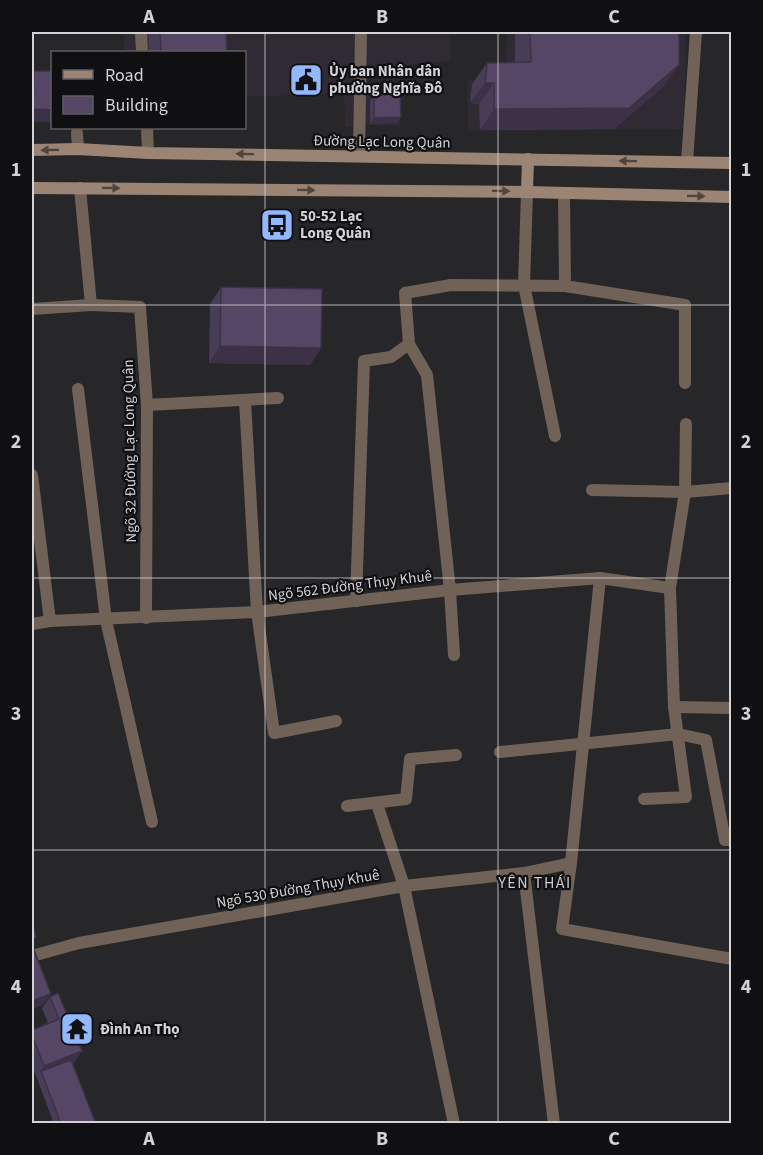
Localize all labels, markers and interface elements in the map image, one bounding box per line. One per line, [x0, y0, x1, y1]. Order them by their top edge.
text: A [142, 3, 155, 31]
text: B [376, 3, 388, 31]
text: C [608, 3, 620, 31]
legend [51, 51, 246, 129]
place label: Ủy ban Nhân dân phường Nghĩa Đô [329, 61, 442, 99]
public building icon: Ủy ban Nhân dân phường Nghĩa Đô [288, 62, 324, 98]
text: Road [105, 63, 144, 88]
text: Building [105, 93, 168, 118]
street label: Đường Lạc Long Quân [313, 130, 451, 154]
one-way arrow [40, 145, 59, 154]
one-way arrow [235, 149, 254, 159]
text: 1 [11, 156, 21, 184]
one-way arrow [619, 156, 638, 166]
text: 1 [741, 156, 751, 184]
one-way arrow [101, 183, 120, 193]
one-way arrow [296, 185, 315, 195]
one-way arrow [491, 187, 510, 196]
one-way arrow [686, 191, 705, 201]
place label: 50-52 Lạc Long Quân [300, 206, 371, 244]
bus stop icon: 50-52 Lạc Long Quân [259, 207, 295, 243]
street label: Ngõ 32 Đường Lạc Long Quân [118, 359, 142, 543]
text: 2 [11, 428, 21, 456]
text: 2 [741, 428, 751, 456]
street label: Ngõ 562 Đường Thụy Khuê [267, 566, 433, 606]
text: 3 [11, 700, 21, 728]
text: 3 [741, 700, 751, 728]
street label: Ngõ 530 Đường Thụy Khuê [215, 864, 381, 914]
district label: YÊN THÁI [497, 872, 572, 894]
text: 4 [11, 973, 22, 1001]
text: 4 [741, 973, 752, 1001]
temple icon: Đình An Thọ [59, 1011, 95, 1047]
place label: Đình An Thọ [100, 1019, 180, 1040]
text: A [142, 1125, 155, 1153]
text: B [376, 1125, 388, 1153]
text: C [608, 1125, 620, 1153]

